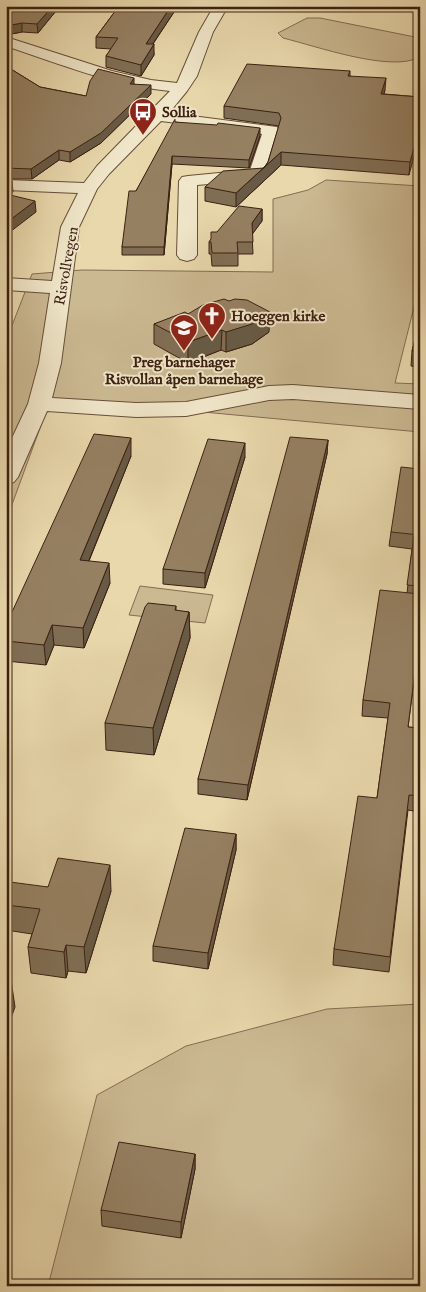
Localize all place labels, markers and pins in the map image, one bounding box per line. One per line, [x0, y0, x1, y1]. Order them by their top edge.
bus stop icon: Sollia [128, 97, 158, 136]
place label: Sollia [162, 103, 197, 122]
church icon: Hoeggen kirke [197, 301, 227, 340]
place label: Hoeggen kirke [231, 307, 325, 326]
school or university icon: Preg barnehager Risvollan åpen barnehage [169, 313, 199, 352]
place label: Preg barnehager Risvollan åpen barnehage [105, 353, 263, 389]

